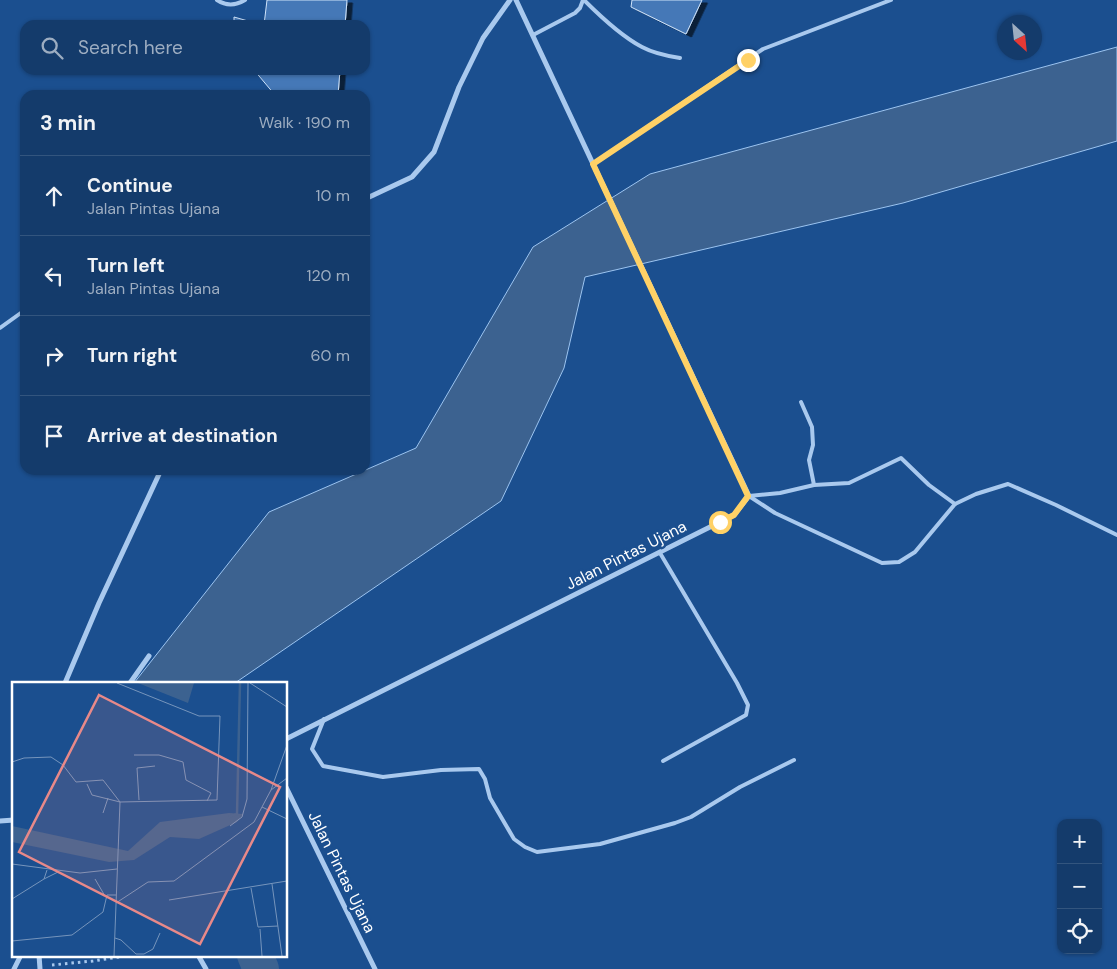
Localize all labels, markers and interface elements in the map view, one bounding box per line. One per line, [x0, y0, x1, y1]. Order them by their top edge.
north arrow [997, 15, 1042, 60]
search box [20, 20, 370, 75]
icon: search [38, 34, 66, 62]
text: Search here [78, 35, 183, 60]
route end [737, 49, 760, 72]
text: 3 min [40, 109, 96, 137]
text: Walk · 190 m [259, 112, 350, 133]
text: Continue [87, 173, 173, 198]
icon: ahead [40, 182, 68, 210]
text: 10 m [316, 185, 350, 206]
text: Jalan Pintas Ujana [87, 198, 220, 219]
text: Turn left [87, 253, 165, 278]
icon: left [40, 262, 68, 290]
text: 120 m [306, 265, 350, 286]
text: Jalan Pintas Ujana [87, 278, 220, 299]
icon: right [40, 342, 68, 370]
text: Turn right [87, 343, 177, 368]
text: 60 m [310, 345, 350, 366]
icon: arrive [40, 422, 68, 450]
text: Arrive at destination [87, 423, 278, 448]
route start [709, 511, 732, 534]
street label: Jalan Pintas Ujana [562, 515, 690, 595]
inset map [12, 682, 288, 956]
street label: Jalan Pintas Ujana [303, 808, 381, 936]
map controls [1057, 819, 1102, 954]
button: + [1057, 819, 1102, 864]
button: − [1057, 864, 1102, 909]
button: locate [1057, 909, 1102, 954]

